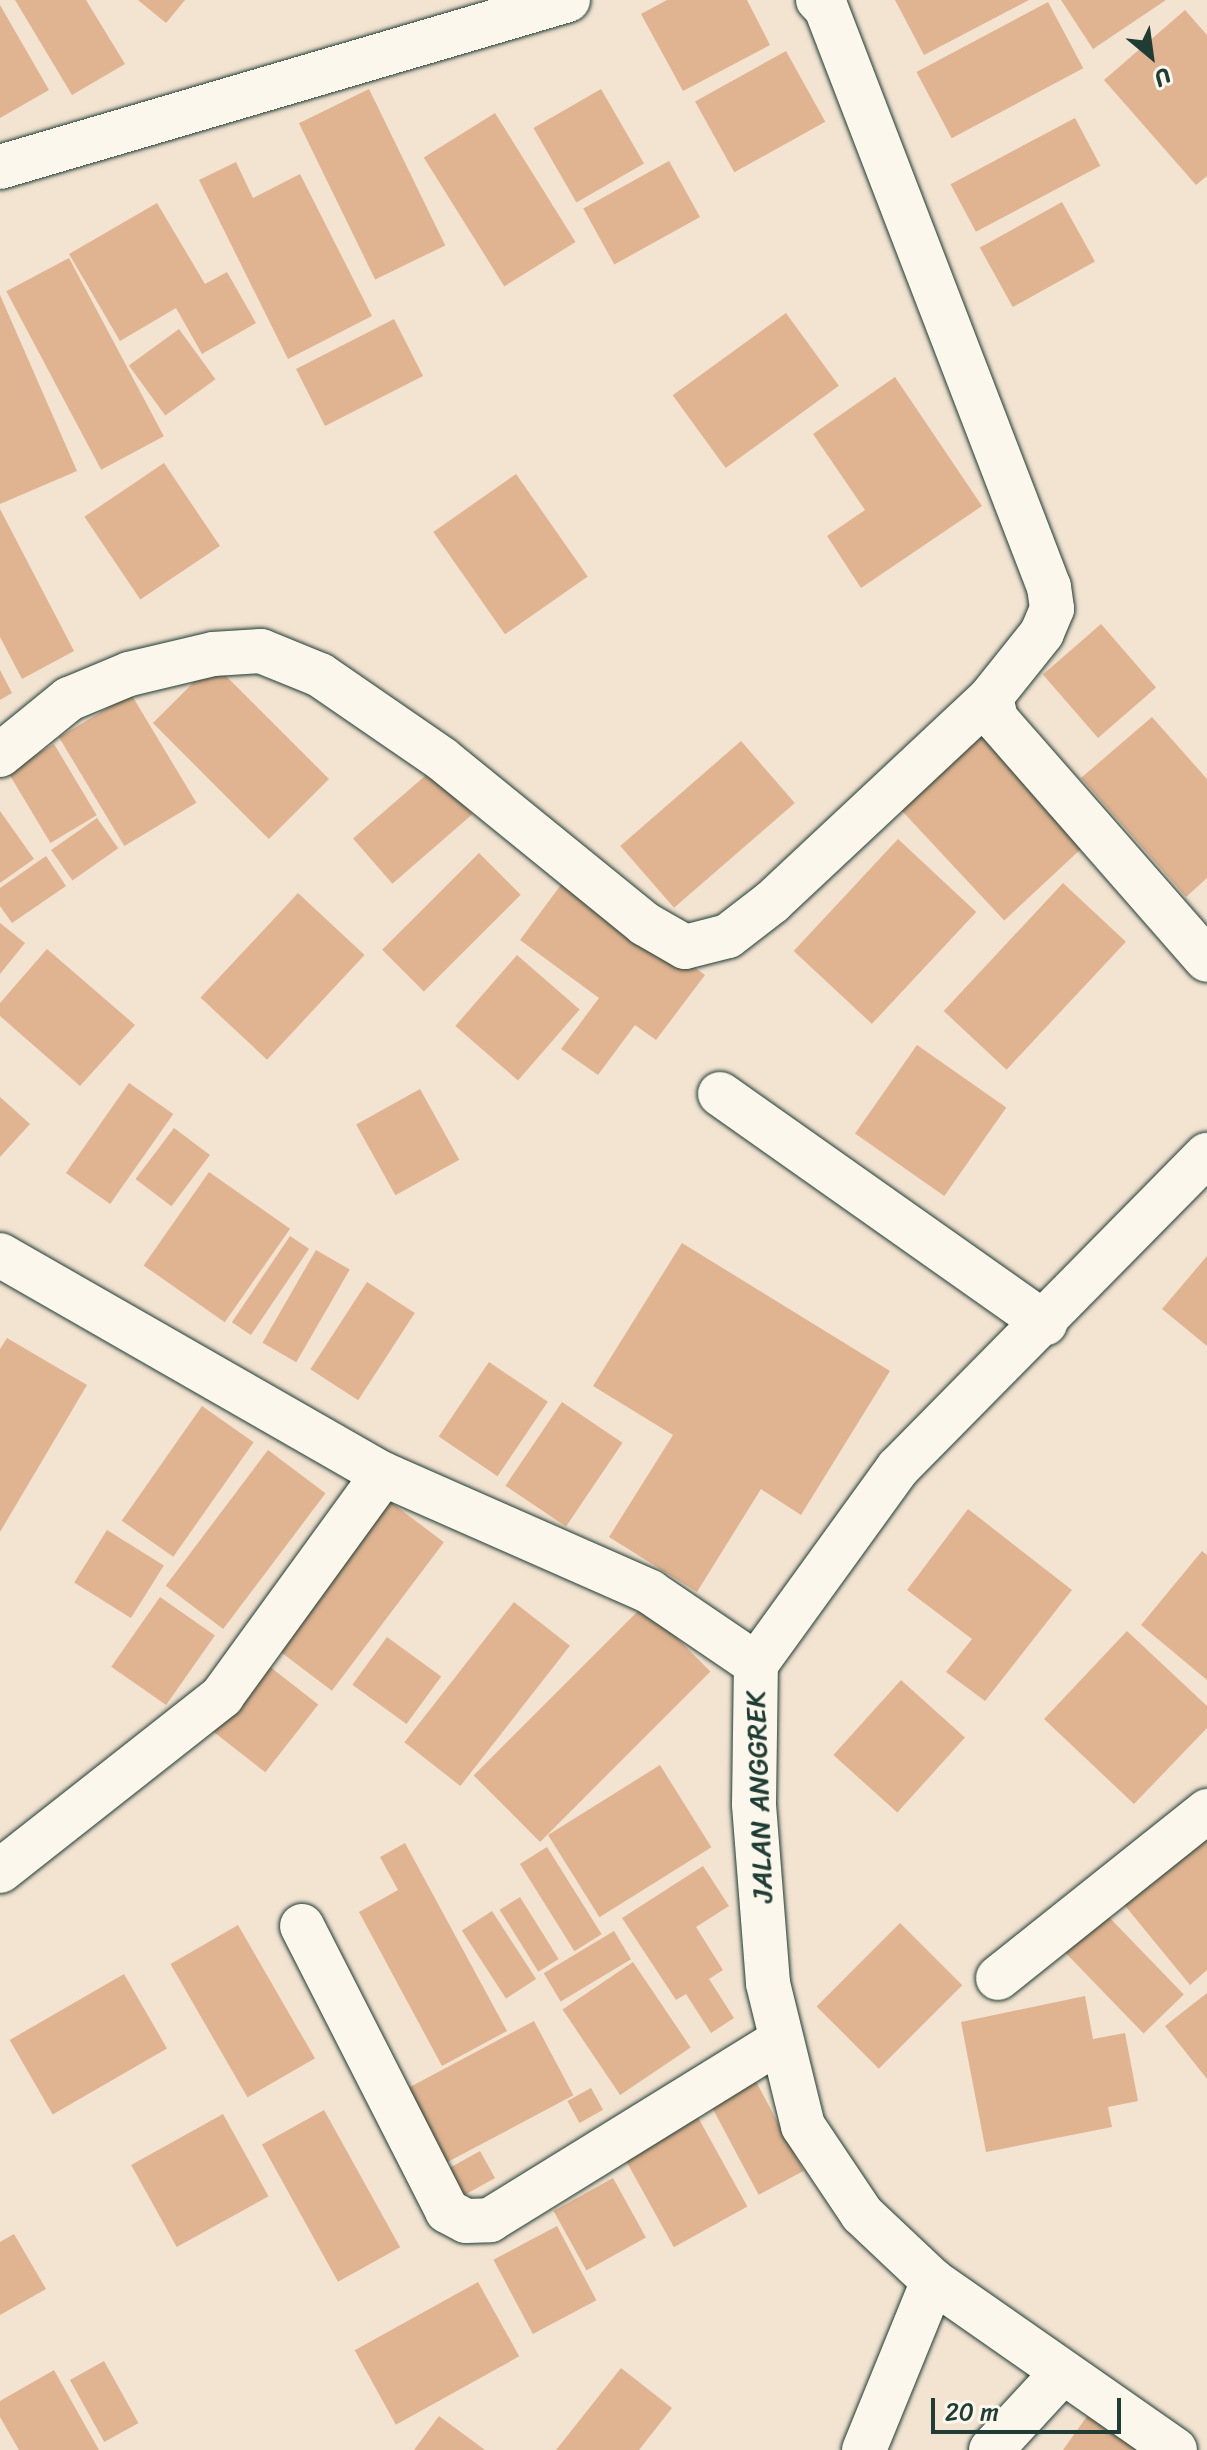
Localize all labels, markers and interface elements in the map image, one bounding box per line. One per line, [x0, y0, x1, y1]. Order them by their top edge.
north arrow [1111, 16, 1191, 96]
text: U [1147, 57, 1179, 98]
street label: JALAN ANGGREK [739, 1691, 779, 1903]
scale bar [935, 2382, 1125, 2432]
text: 20 m [945, 2391, 999, 2433]

